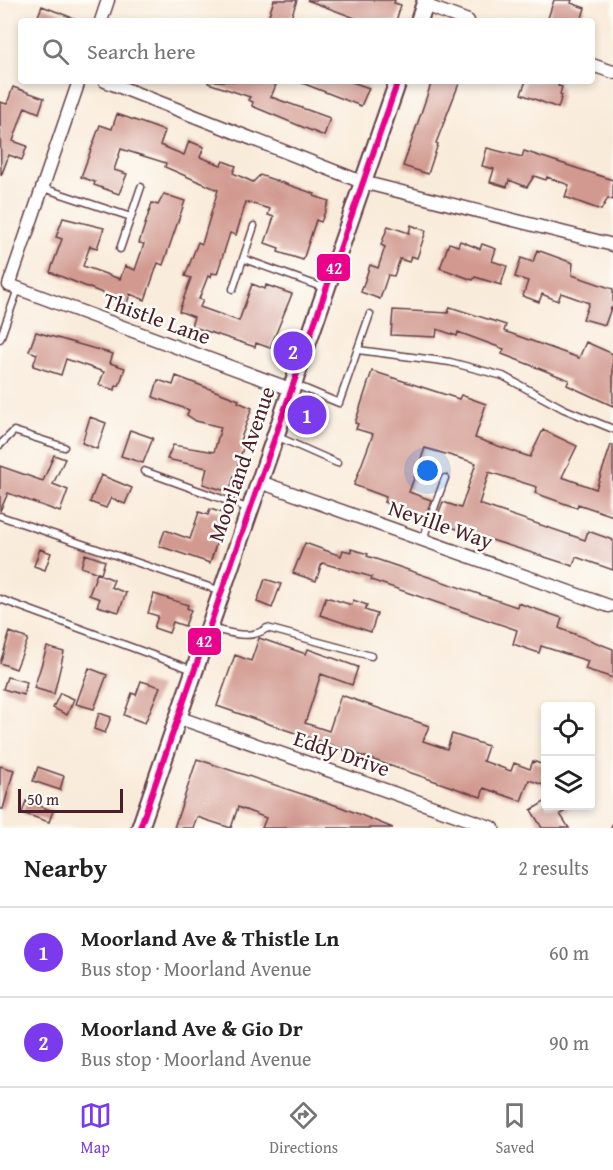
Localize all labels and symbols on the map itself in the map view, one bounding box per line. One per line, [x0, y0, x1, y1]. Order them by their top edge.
line badge: 42 [316, 253, 351, 282]
text: 42 [326, 256, 342, 280]
street label: Thistle Lane [99, 284, 215, 352]
pin: 2 [274, 328, 312, 374]
street label: Moorland Avenue [199, 382, 283, 546]
pin: 1 [288, 392, 326, 438]
your location [413, 456, 442, 485]
street label: Neville Way [384, 491, 498, 557]
line badge: 42 [187, 627, 222, 656]
text: 42 [196, 629, 212, 653]
street label: Eddy Drive [290, 722, 394, 784]
scale bar [18, 786, 123, 814]

